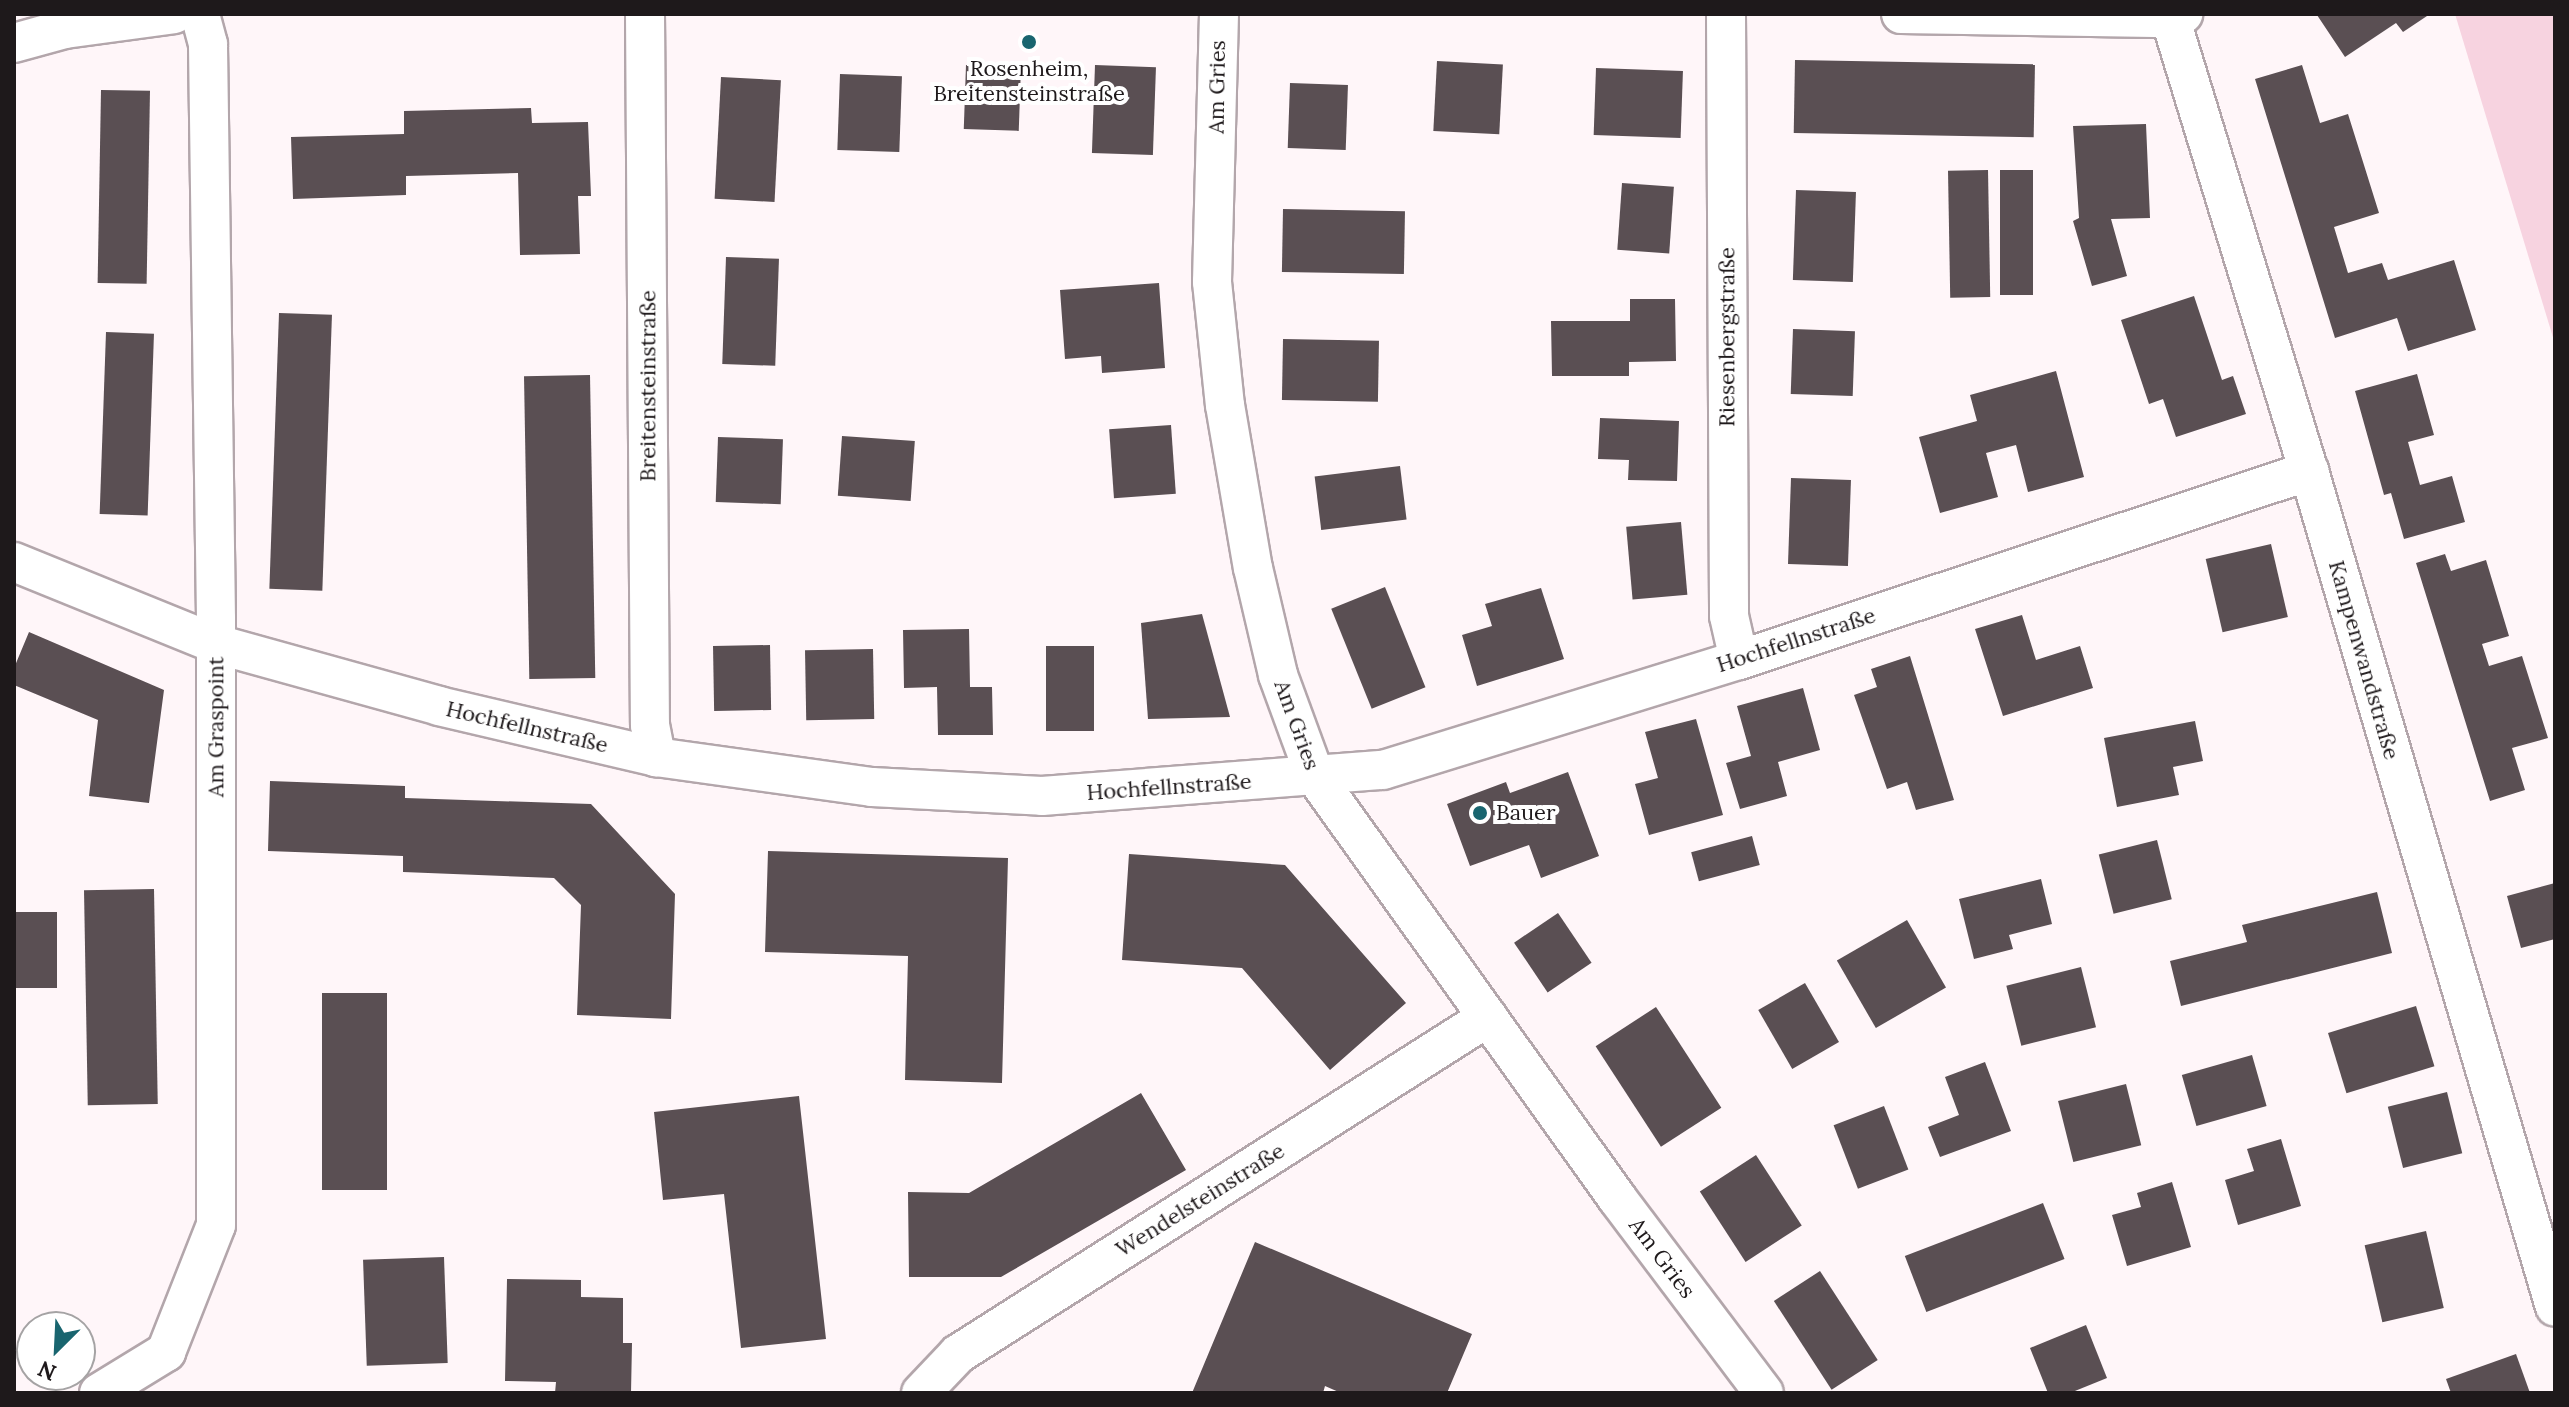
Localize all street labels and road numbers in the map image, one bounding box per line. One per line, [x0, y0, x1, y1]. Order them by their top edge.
street label: Am Gries [1203, 40, 1231, 134]
street label: Riesenbergstraße [1714, 247, 1740, 427]
street label: Breitensteinstraße [635, 290, 661, 482]
street label: Kampenwandstraße [2323, 558, 2405, 762]
street label: Hochfellnstraße [1713, 602, 1879, 678]
street label: Am Graspoint [203, 657, 229, 797]
street label: Am Gries [1269, 676, 1325, 774]
street label: Hochfellnstraße [443, 696, 611, 758]
street label: Hochfellnstraße [1086, 768, 1252, 806]
street label: Wendelsteinstraße [1111, 1137, 1289, 1263]
street label: Am Gries [1623, 1213, 1701, 1303]

